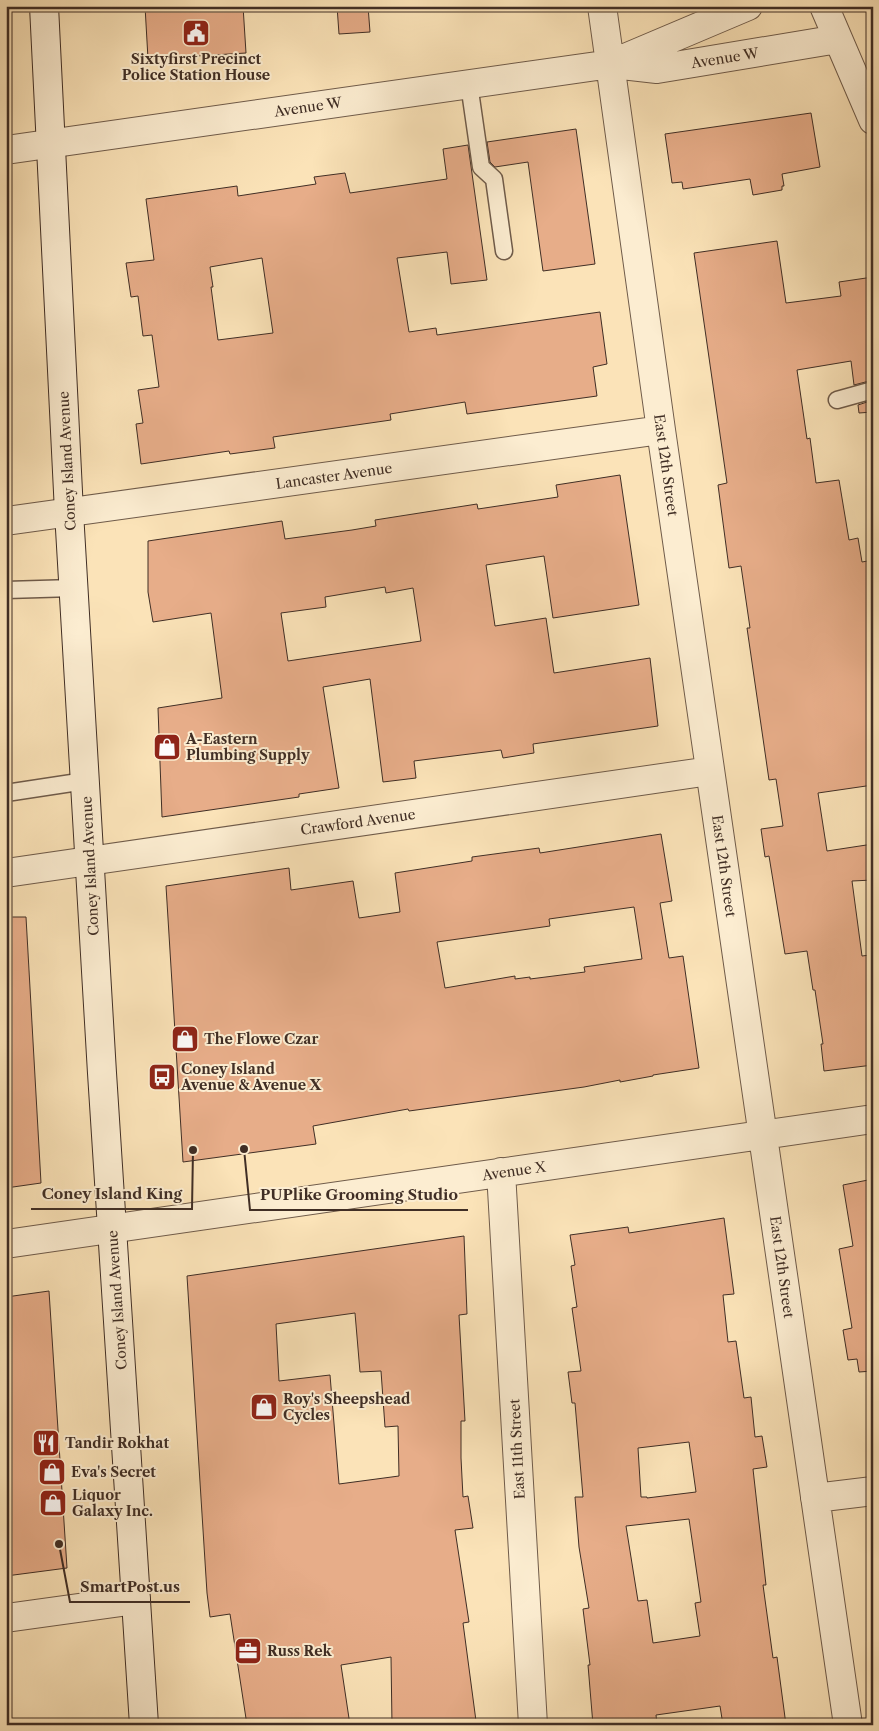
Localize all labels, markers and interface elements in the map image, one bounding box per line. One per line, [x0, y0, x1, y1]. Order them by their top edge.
public building icon: Sixtyfirst Precinct Police Station House [181, 18, 211, 48]
street label: Avenue W [689, 44, 761, 72]
place label: Sixtyfirst Precinct Police Station House [122, 50, 270, 84]
street label: Avenue W [272, 93, 344, 121]
street label: Coney Island Avenue [54, 391, 80, 531]
street label: East 12th Street [650, 413, 682, 517]
street label: Lancaster Avenue [275, 459, 394, 493]
place label: A-Eastern Plumbing Supply [185, 730, 310, 764]
shop icon: A-Eastern Plumbing Supply [152, 732, 182, 762]
street label: Coney Island Avenue [77, 796, 103, 936]
street label: Crawford Avenue [299, 805, 417, 839]
street label: East 12th Street [708, 814, 740, 918]
shop icon: The Flowe Czar [170, 1024, 200, 1054]
place label: The Flowe Czar [204, 1030, 318, 1048]
place label: Coney Island Avenue & Avenue X [180, 1060, 321, 1094]
bus stop icon: Coney Island Avenue & Avenue X [147, 1062, 177, 1092]
street label: Avenue X [480, 1157, 548, 1185]
callout: Coney Island King [31, 1179, 192, 1209]
callout: PUPlike Grooming Studio [250, 1180, 468, 1210]
text: Coney Island King [42, 1184, 183, 1203]
text: PUPlike Grooming Studio [260, 1185, 458, 1204]
street label: East 12th Street [766, 1215, 798, 1319]
street label: Coney Island Avenue [103, 1229, 131, 1370]
place label: Roy's Sheepshead Cycles [283, 1390, 411, 1424]
shop icon: Roy's Sheepshead Cycles [249, 1392, 279, 1422]
street label: East 11th Street [505, 1398, 529, 1500]
restaurant icon: Tandir Rokhat [31, 1428, 61, 1458]
place label: Tandir Rokhat [65, 1434, 169, 1452]
shop icon: Eva's Secret [37, 1457, 67, 1487]
place label: Eva's Secret [71, 1463, 156, 1481]
place label: Liquor Galaxy Inc. [72, 1486, 153, 1520]
shop icon: Liquor Galaxy Inc. [38, 1488, 68, 1518]
callout: SmartPost.us [70, 1572, 190, 1602]
text: SmartPost.us [80, 1577, 180, 1596]
office icon: Russ Rek [233, 1636, 263, 1666]
place label: Russ Rek [267, 1642, 333, 1660]

